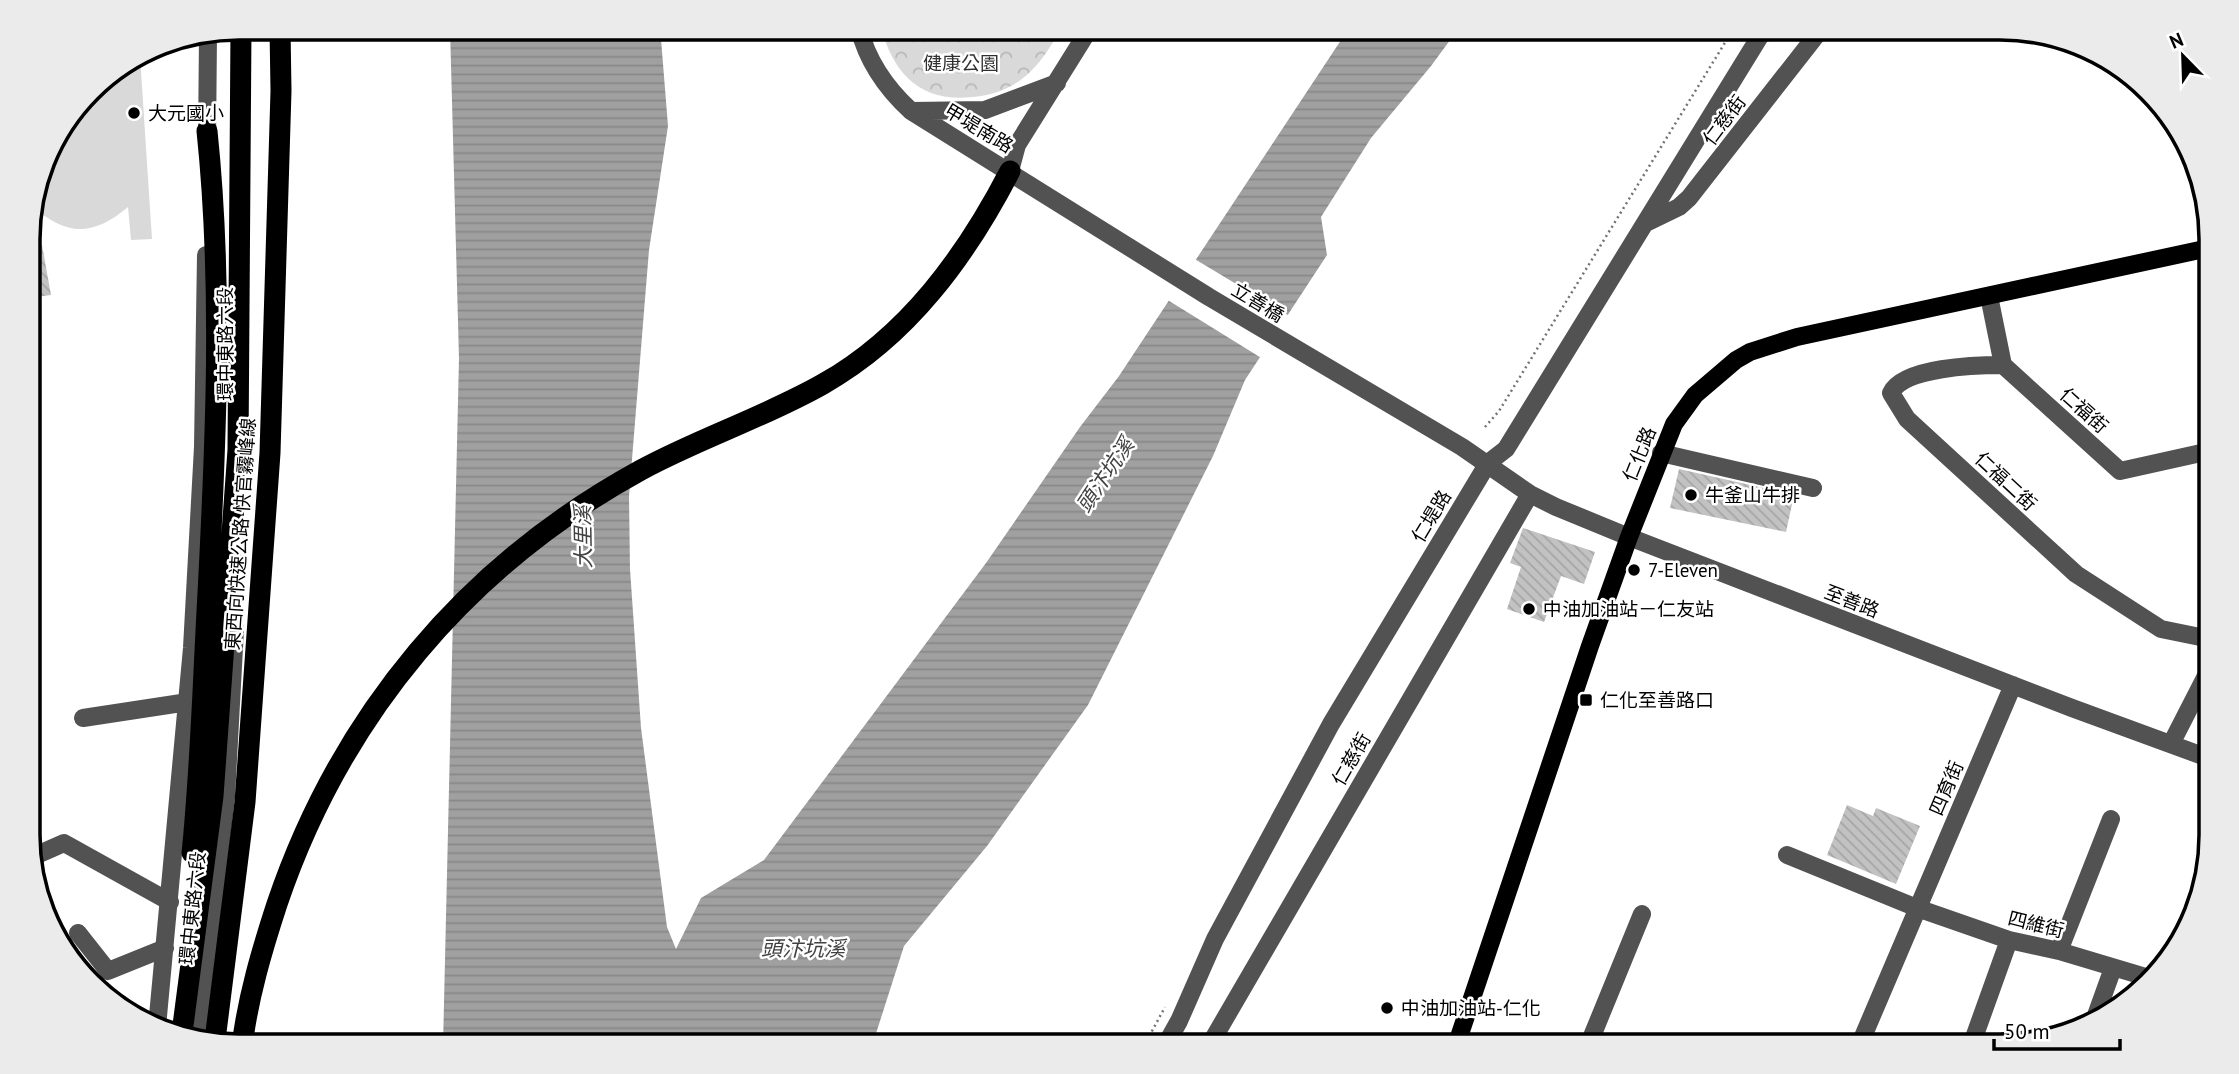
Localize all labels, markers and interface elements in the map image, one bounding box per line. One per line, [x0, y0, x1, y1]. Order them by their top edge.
north arrow [2148, 21, 2218, 91]
text: N [2166, 27, 2187, 54]
park label: 健康公園 [923, 51, 999, 75]
street label: 仁慈街 [1697, 90, 1751, 150]
street label: 甲堤南路 [940, 98, 1018, 158]
place label: 大元國小 [148, 101, 224, 125]
marker: 大元國小 [126, 105, 142, 121]
street label: 立善橋 [1227, 277, 1289, 327]
street label: 環中東路六段 [213, 287, 237, 401]
street label: 仁福街 [2055, 382, 2113, 438]
street label: 東西向快速公路 快官霧峰線 [220, 417, 260, 651]
street label: 仁化路 [1617, 423, 1661, 485]
water label: 頭汴坑溪 [1070, 430, 1141, 517]
street label: 仁福二街 [1970, 446, 2042, 516]
place label: 牛釜山牛排 [1705, 483, 1800, 507]
street label: 仁堤路 [1406, 485, 1456, 547]
marker: 牛釜山牛排 [1683, 487, 1699, 503]
water label: 大里溪 [569, 502, 597, 569]
place label: 7-Eleven [1648, 558, 1718, 582]
marker: 7-Eleven [1626, 562, 1642, 578]
street label: 至善路 [1821, 580, 1883, 622]
place label: 中油加油站－仁友站 [1543, 597, 1714, 621]
marker: 中油加油站－仁友站 [1521, 601, 1537, 617]
place label: 仁化至善路口 [1600, 688, 1714, 712]
marker: 仁化至善路口 [1578, 692, 1594, 708]
street label: 仁慈街 [1326, 728, 1376, 790]
street label: 四育街 [1924, 757, 1968, 819]
street label: 環中東路六段 [174, 850, 210, 966]
street label: 四維街 [2005, 905, 2067, 943]
water label: 頭汴坑溪 [761, 935, 848, 962]
place label: 中油加油站-仁化 [1401, 996, 1541, 1020]
marker: 中油加油站-仁化 [1379, 1000, 1395, 1016]
scale bar [1994, 1007, 2120, 1052]
text: 50 m [2004, 1018, 2050, 1045]

